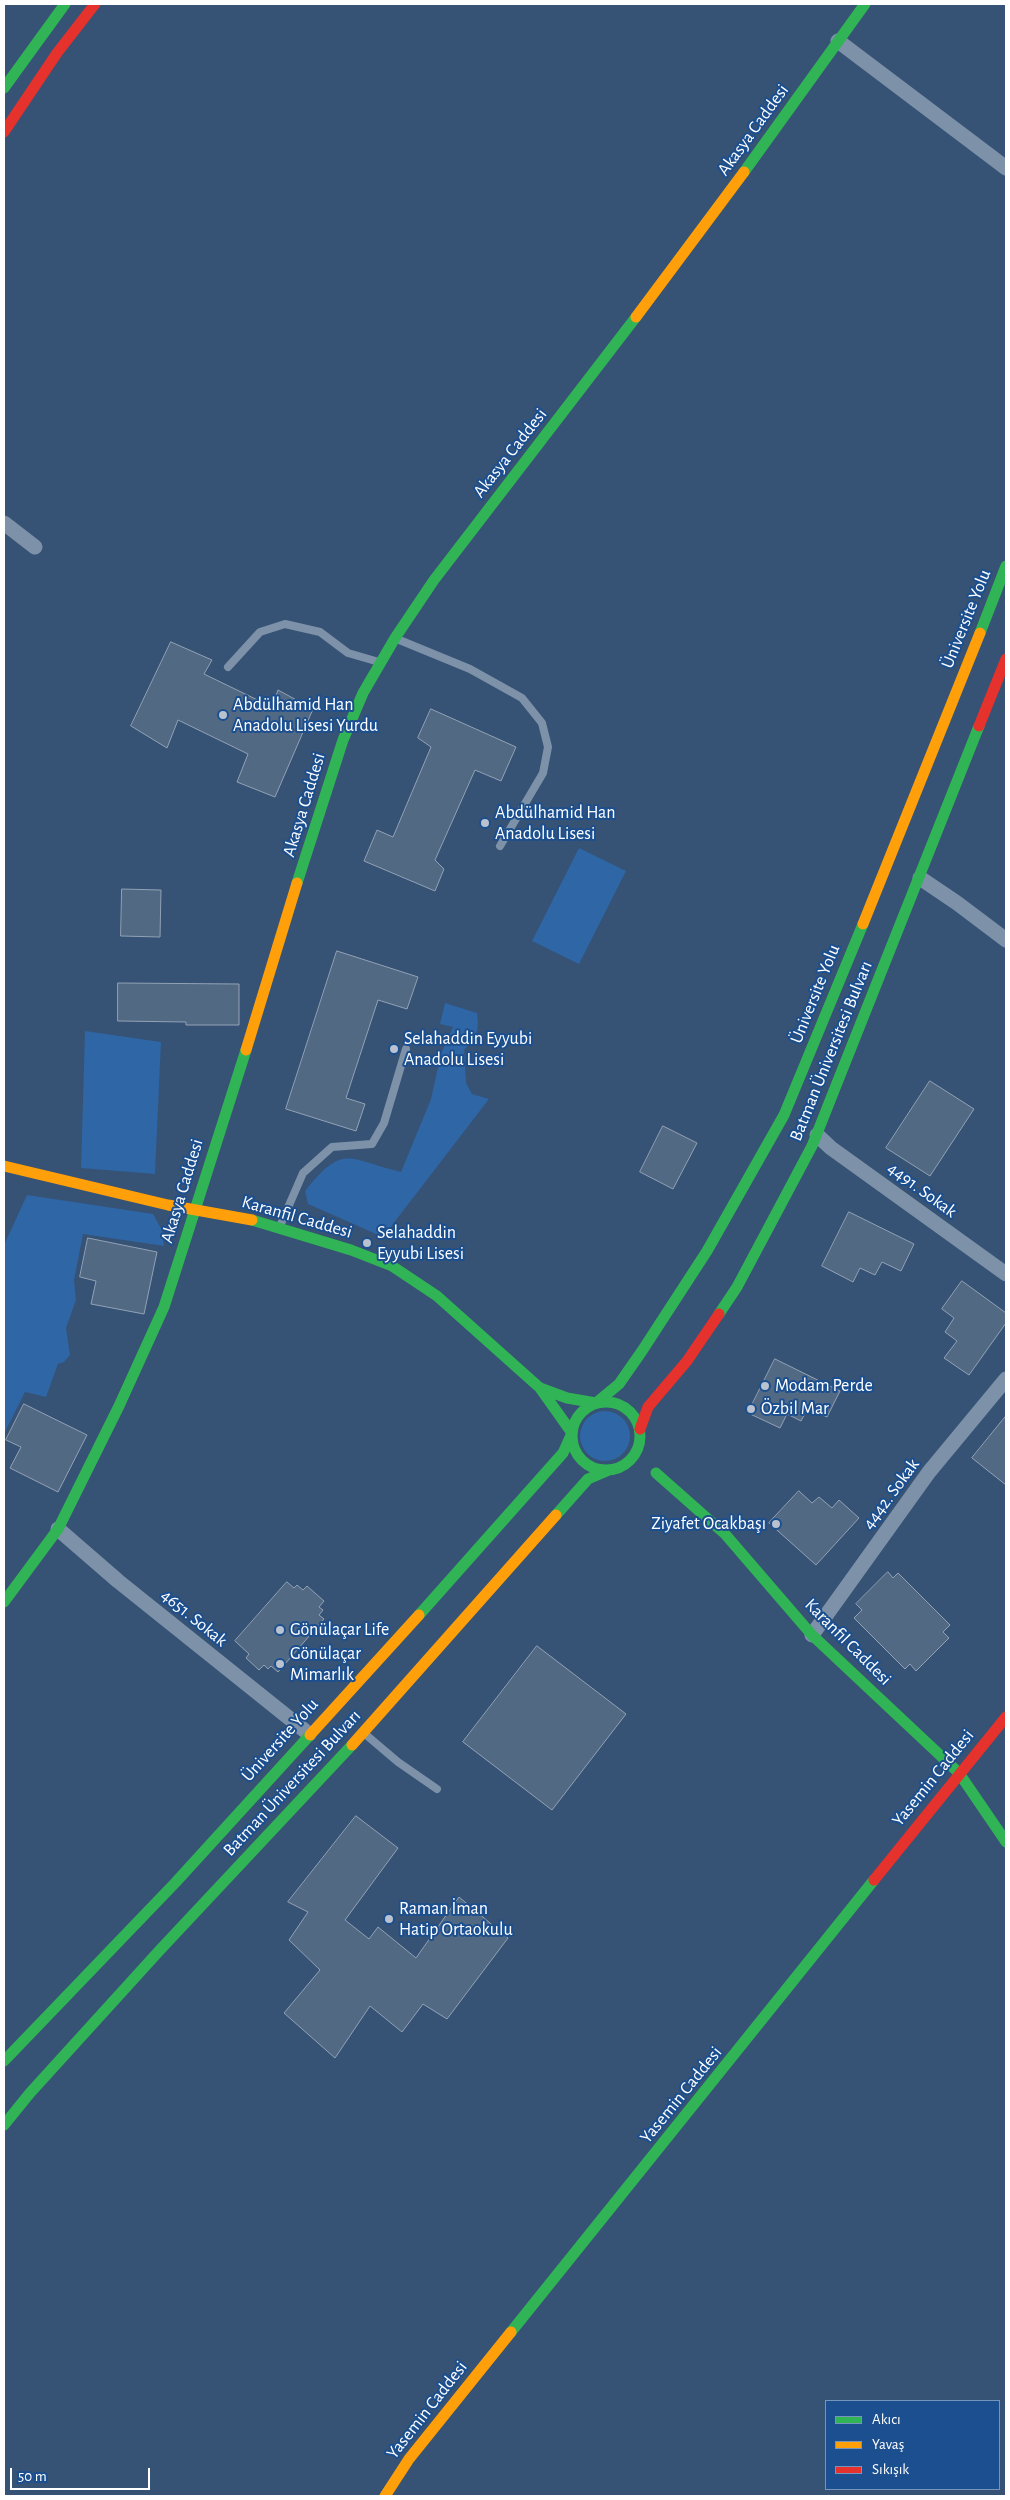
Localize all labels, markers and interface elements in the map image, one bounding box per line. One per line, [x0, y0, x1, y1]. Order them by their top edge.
street label: Akasya Caddesi [713, 80, 793, 180]
street label: Akasya Caddesi [468, 404, 552, 502]
street label: Üniversite Yolu [936, 566, 996, 672]
place label: Abdülhamid Han Anadolu Lisesi Yurdu [233, 694, 378, 736]
marker: Abdülhamid Han Anadolu Lisesi Yurdu [217, 709, 229, 721]
street label: Akasya Caddesi [278, 750, 330, 860]
place label: Abdülhamid Han Anadolu Lisesi [495, 802, 616, 844]
marker: Abdülhamid Han Anadolu Lisesi [479, 817, 491, 829]
street label: Üniversite Yolu [785, 941, 845, 1047]
street label: Batman Üniversitesi Bulvarı [785, 958, 877, 1144]
place label: Selahaddin Eyyubi Anadolu Lisesi [404, 1028, 532, 1070]
marker: Selahaddin Eyyubi Anadolu Lisesi [388, 1043, 400, 1055]
street label: Akasya Caddesi [156, 1136, 208, 1246]
street label: 4491. Sokak [883, 1158, 961, 1222]
street label: Karanfil Caddesi [239, 1191, 355, 1243]
place label: Selahaddin Eyyubi Lisesi [377, 1222, 464, 1264]
marker: Selahaddin Eyyubi Lisesi [361, 1237, 373, 1249]
place label: Modam Perde [775, 1375, 873, 1397]
marker: Modam Perde [759, 1380, 771, 1392]
place label: Özbil Mar [761, 1398, 829, 1420]
marker: Özbil Mar [745, 1403, 757, 1415]
street label: 4442. Sokak [858, 1454, 924, 1534]
place label: Ziyafet Ocakbaşı [651, 1513, 766, 1535]
marker: Ziyafet Ocakbaşı [770, 1518, 782, 1530]
street label: 4651. Sokak [156, 1585, 232, 1651]
street label: Karanfil Caddesi [800, 1594, 896, 1690]
place label: Gönülaçar Life [290, 1619, 389, 1641]
marker: Gönülaçar Life [274, 1624, 286, 1636]
place label: Gönülaçar Mimarlık [290, 1643, 361, 1686]
marker: Gönülaçar Mimarlık [274, 1658, 286, 1670]
street label: Üniversite Yolu [237, 1694, 323, 1786]
street label: Batman Üniversitesi Bulvarı [219, 1705, 365, 1861]
street label: Yasemin Caddesi [887, 1725, 979, 1831]
place label: Raman İman Hatip Ortaokulu [399, 1898, 513, 1940]
marker: Raman İman Hatip Ortaokulu [383, 1913, 395, 1925]
street label: Yasemin Caddesi [635, 2042, 727, 2148]
street label: Yasemin Caddesi [382, 2357, 472, 2463]
legend [825, 2400, 1000, 2490]
text: Akıcı [872, 2412, 901, 2427]
text: Yavaş [872, 2437, 904, 2452]
scale bar [12, 2458, 152, 2490]
text: Sıkışık [872, 2462, 909, 2477]
text: 50 m [18, 2469, 47, 2484]

